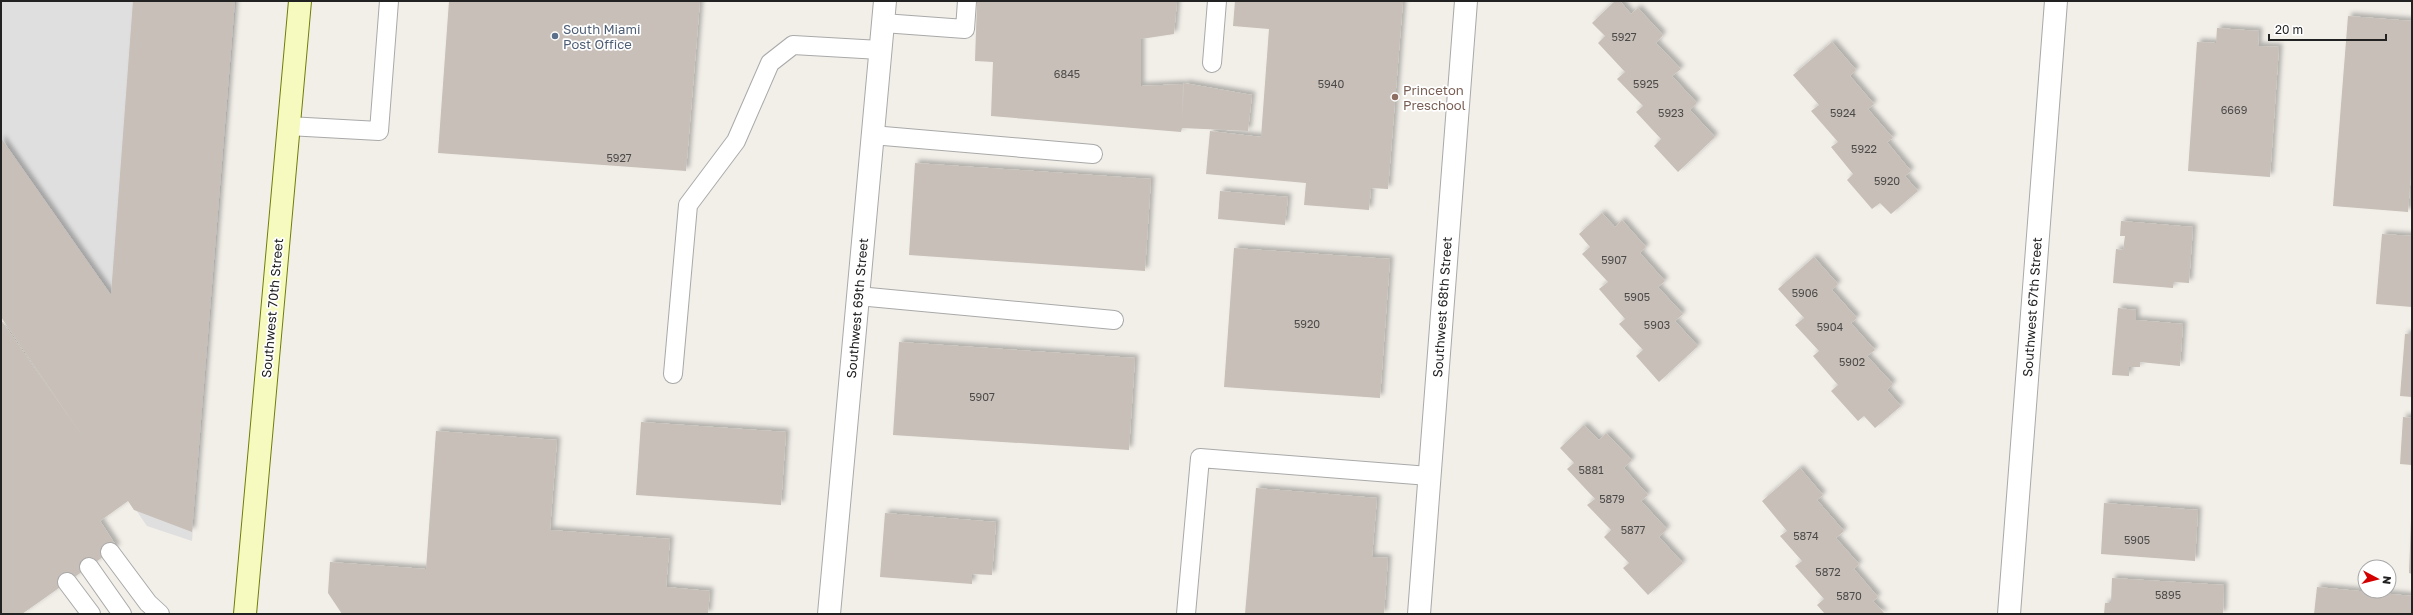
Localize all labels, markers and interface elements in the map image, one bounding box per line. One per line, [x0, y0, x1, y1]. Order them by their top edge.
scale bar [2269, 16, 2386, 42]
place label: South Miami Post Office [563, 21, 640, 52]
text: 20 m [2275, 22, 2303, 37]
house number: 5927 [1611, 30, 1637, 43]
marker: South Miami Post Office [550, 31, 560, 41]
house number: 6845 [1054, 67, 1080, 80]
house number: 5940 [1318, 77, 1344, 90]
house number: 5925 [1633, 77, 1659, 90]
place label: Princeton Preschool [1403, 82, 1466, 113]
marker: Princeton Preschool [1390, 92, 1400, 102]
house number: 6669 [2221, 103, 2247, 116]
house number: 5923 [1658, 106, 1684, 119]
house number: 5924 [1830, 106, 1856, 119]
house number: 5922 [1851, 142, 1877, 155]
house number: 5927 [606, 151, 632, 164]
house number: 5920 [1874, 174, 1900, 187]
street label: Southwest 68th Street [1429, 236, 1455, 378]
street label: Southwest 70th Street [258, 237, 286, 379]
street label: Southwest 69th Street [843, 237, 871, 379]
street label: Southwest 67th Street [2019, 237, 2045, 377]
house number: 5907 [1601, 253, 1627, 266]
house number: 5906 [1792, 286, 1819, 299]
house number: 5905 [1624, 290, 1650, 303]
house number: 5920 [1294, 317, 1320, 330]
house number: 5903 [1644, 318, 1670, 331]
house number: 5904 [1817, 320, 1844, 333]
house number: 5902 [1839, 355, 1865, 368]
house number: 5907 [969, 390, 995, 403]
house number: 5881 [1578, 463, 1604, 476]
house number: 5879 [1599, 492, 1625, 505]
house number: 5877 [1621, 523, 1646, 536]
house number: 5874 [1793, 529, 1819, 542]
house number: 5905 [2124, 533, 2150, 546]
north arrow [2357, 559, 2397, 599]
house number: 5872 [1815, 565, 1841, 578]
text: N [2380, 575, 2394, 585]
house number: 5895 [2155, 588, 2181, 601]
house number: 5870 [1836, 589, 1862, 602]

